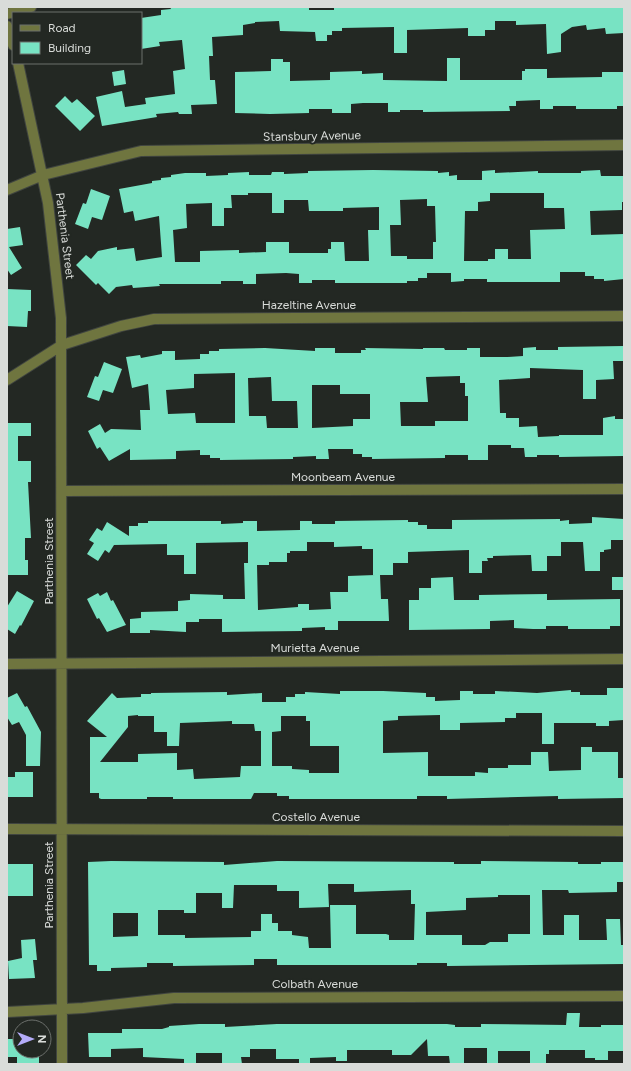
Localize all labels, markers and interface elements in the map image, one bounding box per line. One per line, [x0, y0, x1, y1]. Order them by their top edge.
legend [12, 12, 142, 64]
text: Road [48, 21, 76, 35]
text: Building [48, 41, 91, 55]
street label: Stansbury Avenue [263, 128, 362, 144]
street label: Parthenia Street [53, 192, 77, 280]
street label: Hazeltine Avenue [262, 298, 357, 312]
street label: Moonbeam Avenue [291, 470, 396, 484]
street label: Parthenia Street [42, 517, 56, 604]
street label: Murietta Avenue [271, 641, 360, 655]
street label: Costello Avenue [272, 810, 360, 824]
street label: Parthenia Street [42, 841, 56, 928]
street label: Colbath Avenue [272, 977, 359, 991]
north arrow [12, 1019, 52, 1059]
text: N [35, 1035, 48, 1043]

